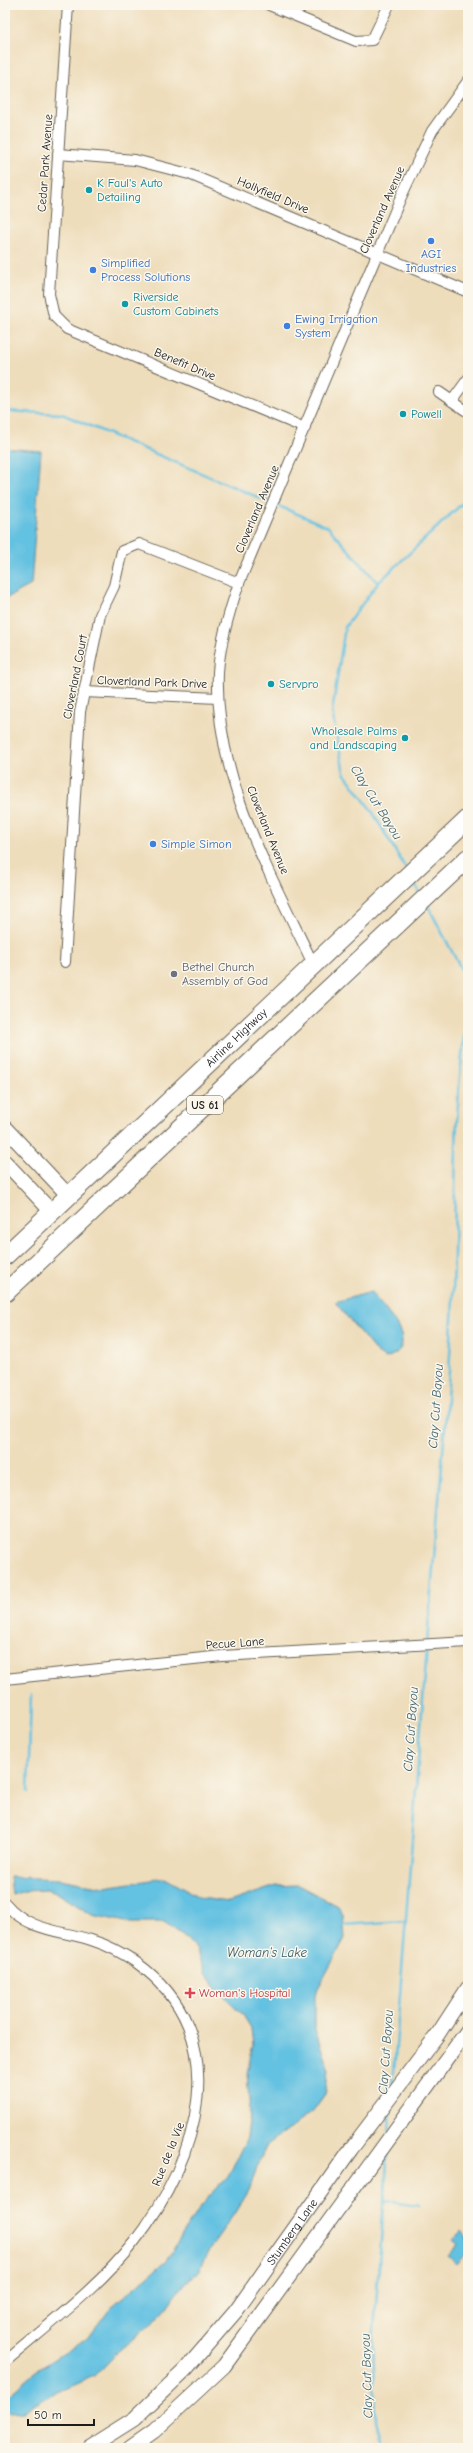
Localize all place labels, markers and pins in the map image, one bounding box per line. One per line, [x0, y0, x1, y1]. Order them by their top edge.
place label: K Faul's Auto Detailing [97, 176, 163, 204]
marker: K Faul's Auto Detailing [84, 185, 94, 195]
marker: AGI Industries [426, 236, 436, 246]
place label: AGI Industries [406, 247, 456, 275]
place label: Simplified Process Solutions [101, 256, 190, 284]
marker: Simplified Process Solutions [88, 265, 98, 275]
place label: Riverside Custom Cabinets [133, 290, 219, 318]
marker: Riverside Custom Cabinets [120, 299, 130, 309]
place label: Ewing Irrigation System [295, 312, 378, 340]
marker: Ewing Irrigation System [282, 321, 292, 331]
place label: Powell [411, 407, 442, 421]
marker: Powell [398, 409, 408, 419]
place label: Servpro [279, 677, 319, 691]
marker: Servpro [266, 679, 276, 689]
place label: Wholesale Palms and Landscaping [310, 724, 397, 752]
marker: Wholesale Palms and Landscaping [400, 733, 410, 743]
place label: Simple Simon [161, 837, 232, 851]
marker: Simple Simon [148, 839, 158, 849]
place label: Bethel Church Assembly of God [182, 960, 268, 988]
marker: Bethel Church Assembly of God [169, 969, 179, 979]
place label: Woman's Hospital [199, 1986, 290, 2000]
marker: Woman's Hospital [184, 1987, 196, 1999]

